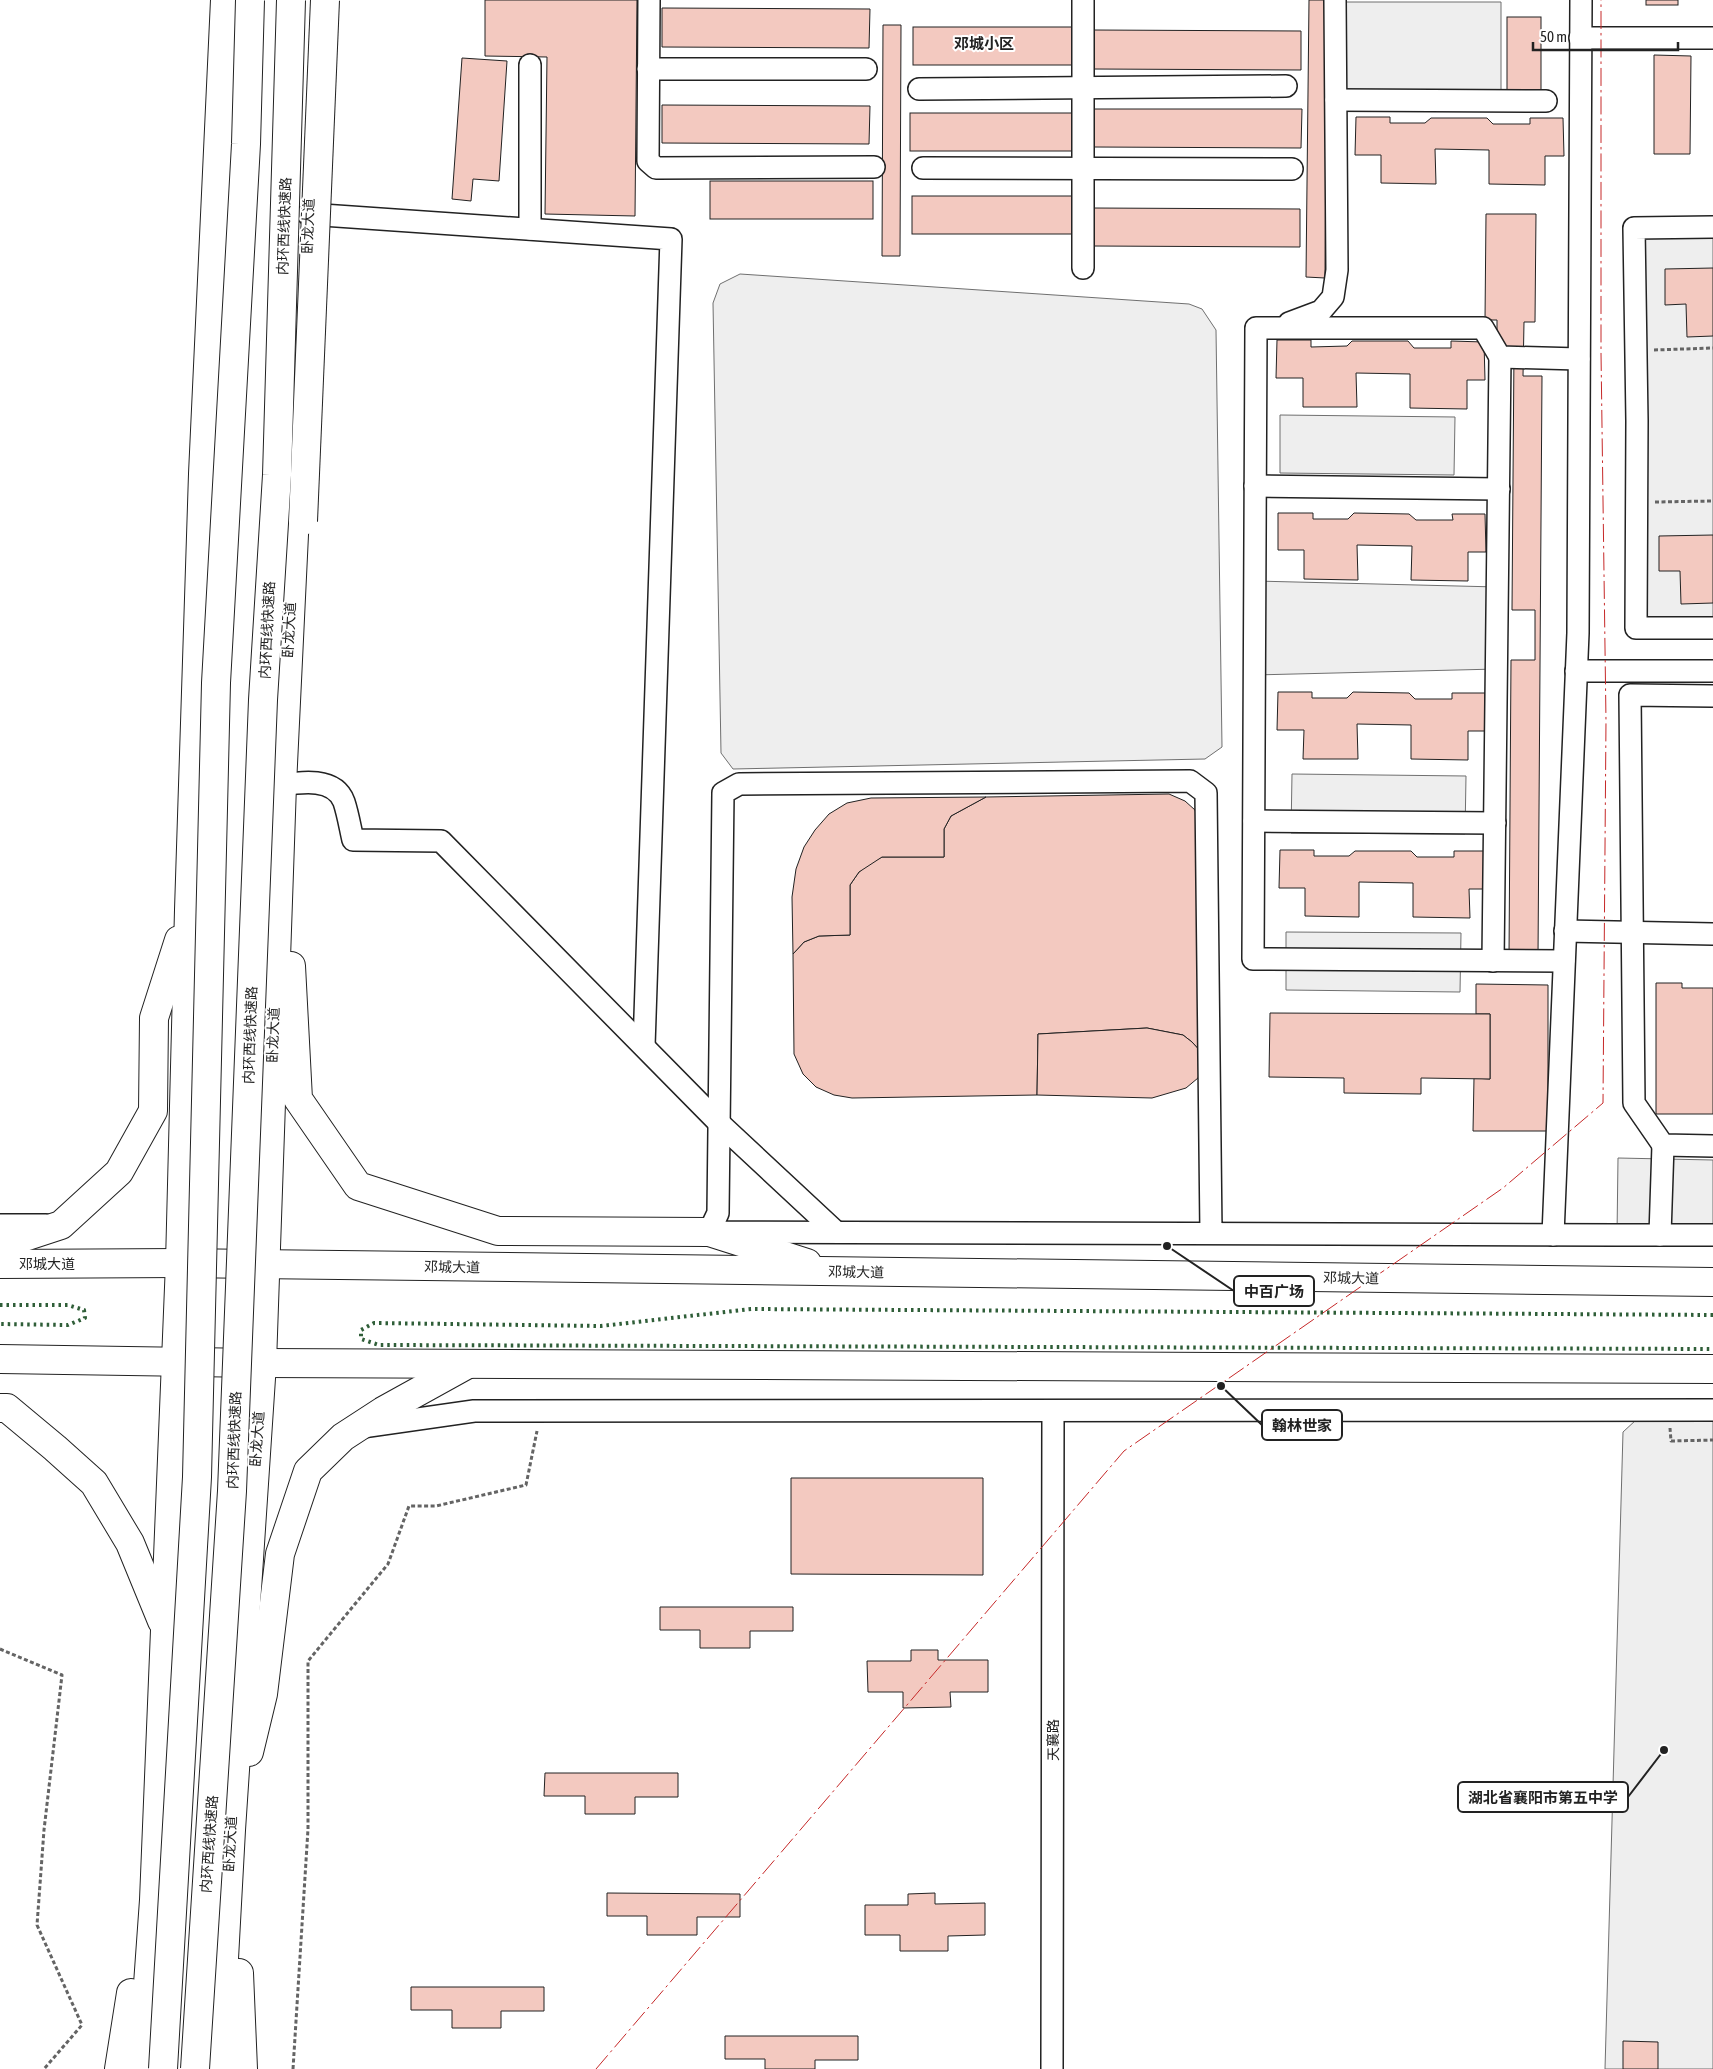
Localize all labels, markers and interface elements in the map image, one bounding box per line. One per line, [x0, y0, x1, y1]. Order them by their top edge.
scale bar [1533, 20, 1678, 52]
text: 50 m [1540, 28, 1567, 45]
district label: 邓城小区 [954, 35, 1014, 52]
street label: 内环西线快速路 [274, 177, 294, 275]
street label: 卧龙大道 [299, 198, 317, 254]
street label: 内环西线快速路 [256, 581, 278, 679]
street label: 卧龙大道 [280, 602, 298, 658]
street label: 内环西线快速路 [240, 986, 260, 1084]
street label: 卧龙大道 [264, 1007, 282, 1063]
street label: 邓城大道 [19, 1256, 75, 1272]
street label: 邓城大道 [424, 1259, 480, 1275]
street label: 邓城大道 [828, 1264, 884, 1280]
street label: 邓城大道 [1323, 1270, 1379, 1286]
callout: 中百广场 [1234, 1276, 1314, 1306]
text: 中百广场 [1244, 1283, 1304, 1300]
street label: 内环西线快速路 [224, 1391, 244, 1489]
callout: 翰林世家 [1262, 1410, 1342, 1440]
street label: 卧龙大道 [247, 1411, 267, 1467]
text: 翰林世家 [1272, 1417, 1332, 1434]
street label: 天襄路 [1045, 1719, 1061, 1761]
callout: 湖北省襄阳市第五中学 [1458, 1782, 1628, 1812]
text: 湖北省襄阳市第五中学 [1468, 1789, 1618, 1806]
street label: 内环西线快速路 [198, 1795, 220, 1893]
street label: 卧龙大道 [221, 1816, 239, 1872]

